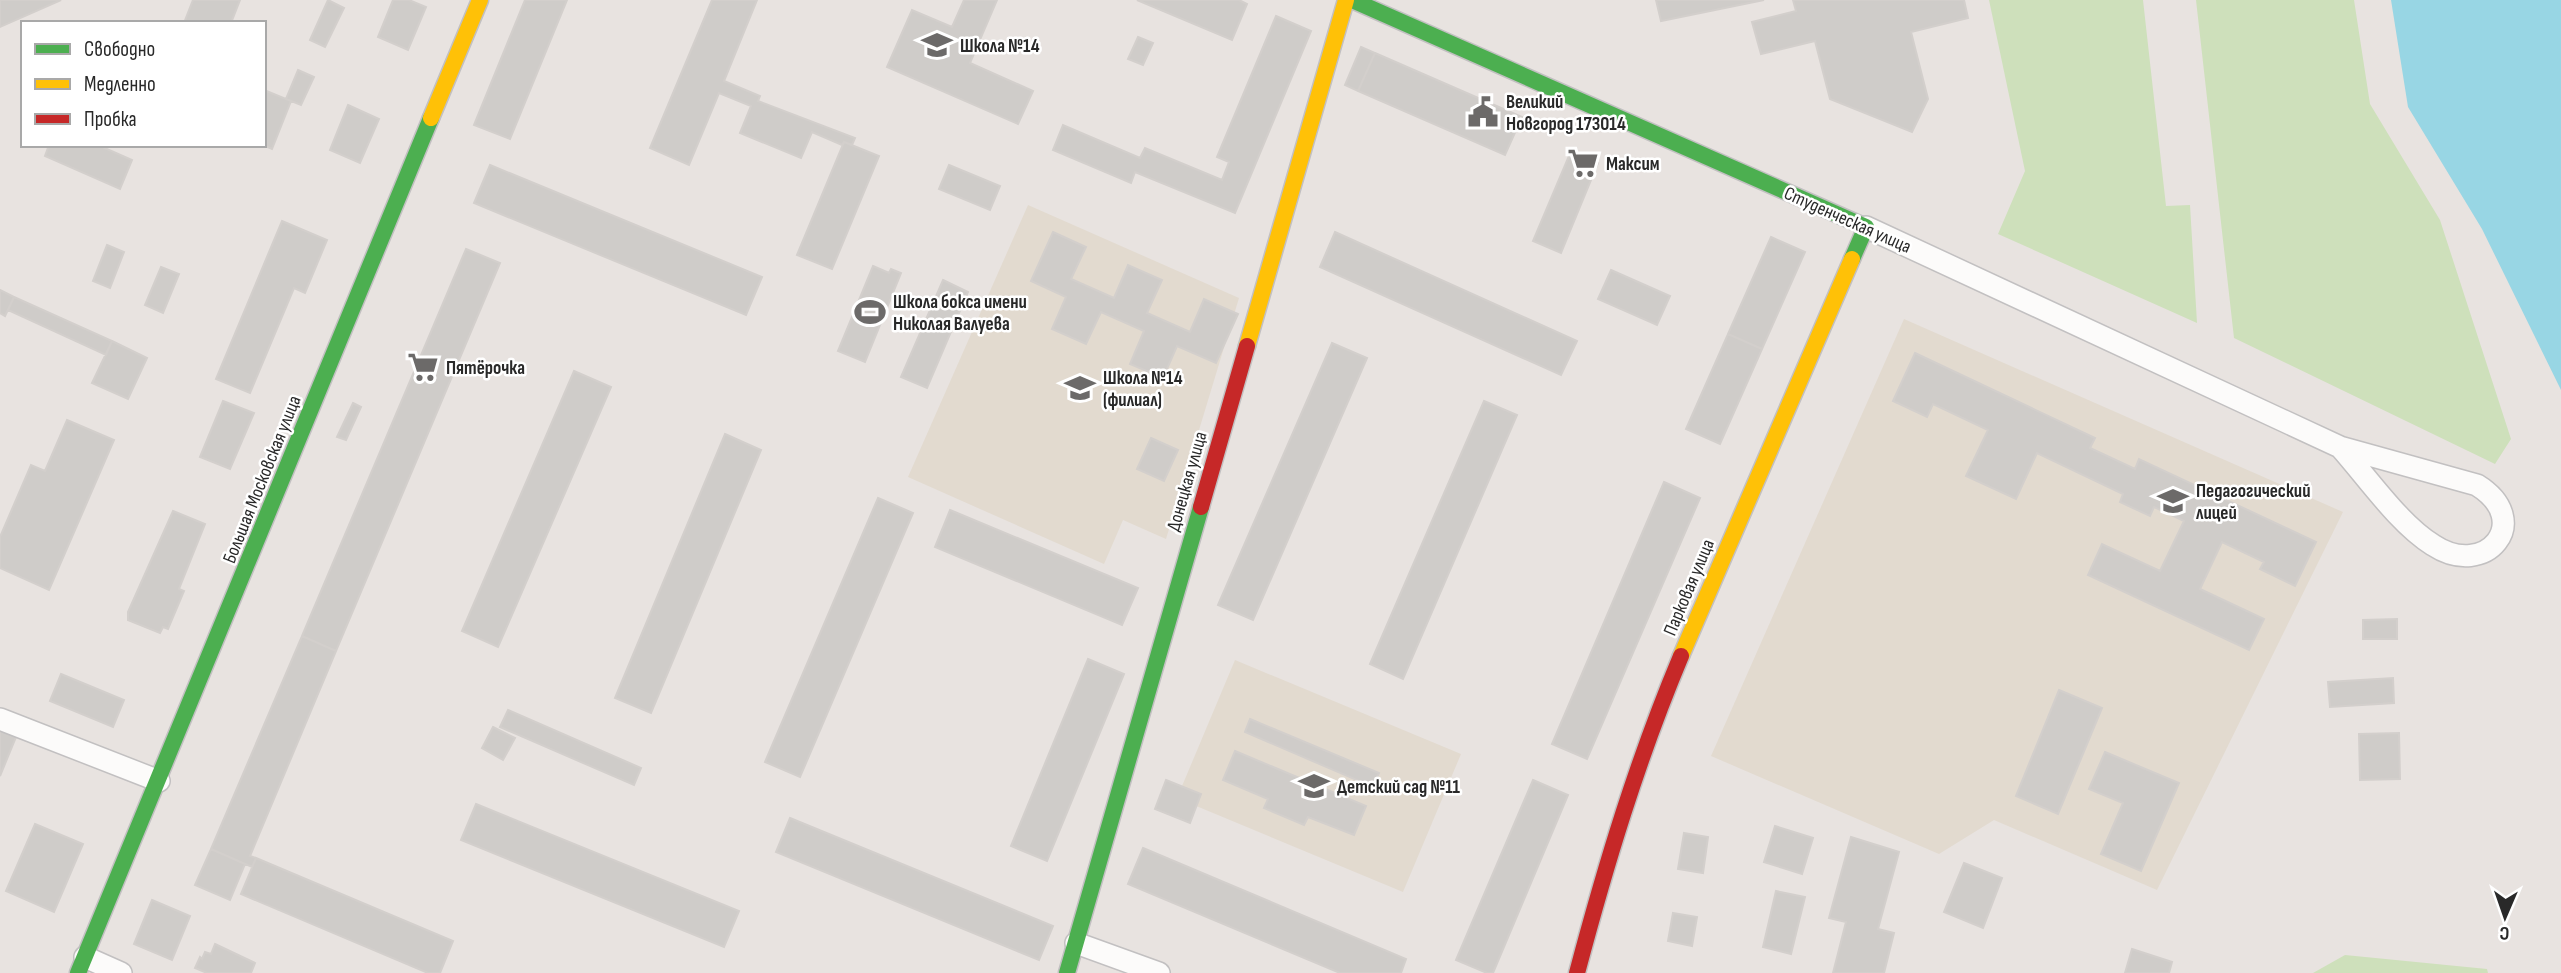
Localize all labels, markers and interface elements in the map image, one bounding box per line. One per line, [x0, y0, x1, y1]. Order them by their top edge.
legend [21, 21, 266, 147]
school or university icon: Школа №14 [920, 28, 954, 62]
place label: Школа №14 [960, 35, 1040, 58]
text: Свободно [84, 37, 155, 62]
text: Медленно [84, 72, 156, 97]
place label: Великий Новгород 173014 [1506, 91, 1626, 136]
public building icon: Великий Новгород 173014 [1466, 95, 1500, 129]
text: Пробка [84, 107, 137, 132]
supermarket icon: Максим [1566, 146, 1600, 180]
place label: Максим [1606, 153, 1660, 176]
street label: Студенческая улица [1780, 182, 1915, 259]
place label: Школа бокса имени Николая Валуева [893, 291, 1027, 336]
sports icon: Школа бокса имени Николая Валуева [853, 295, 887, 329]
supermarket icon: Пятёрочка [406, 350, 440, 384]
place label: Пятёрочка [446, 357, 525, 380]
place label: Школа №14 (филиал) [1103, 367, 1183, 412]
school or university icon: Школа №14 (филиал) [1063, 371, 1097, 405]
street label: Большая Московская улица [218, 392, 307, 567]
street label: Донецкая улица [1162, 429, 1213, 534]
place label: Педагогический лицей [2196, 480, 2310, 525]
school or university icon: Педагогический лицей [2156, 484, 2190, 518]
street label: Парковая улица [1659, 536, 1720, 639]
school or university icon: Детский сад №11 [1297, 769, 1331, 803]
place label: Детский сад №11 [1337, 776, 1461, 799]
north arrow [2470, 882, 2540, 952]
text: С [2499, 921, 2510, 944]

